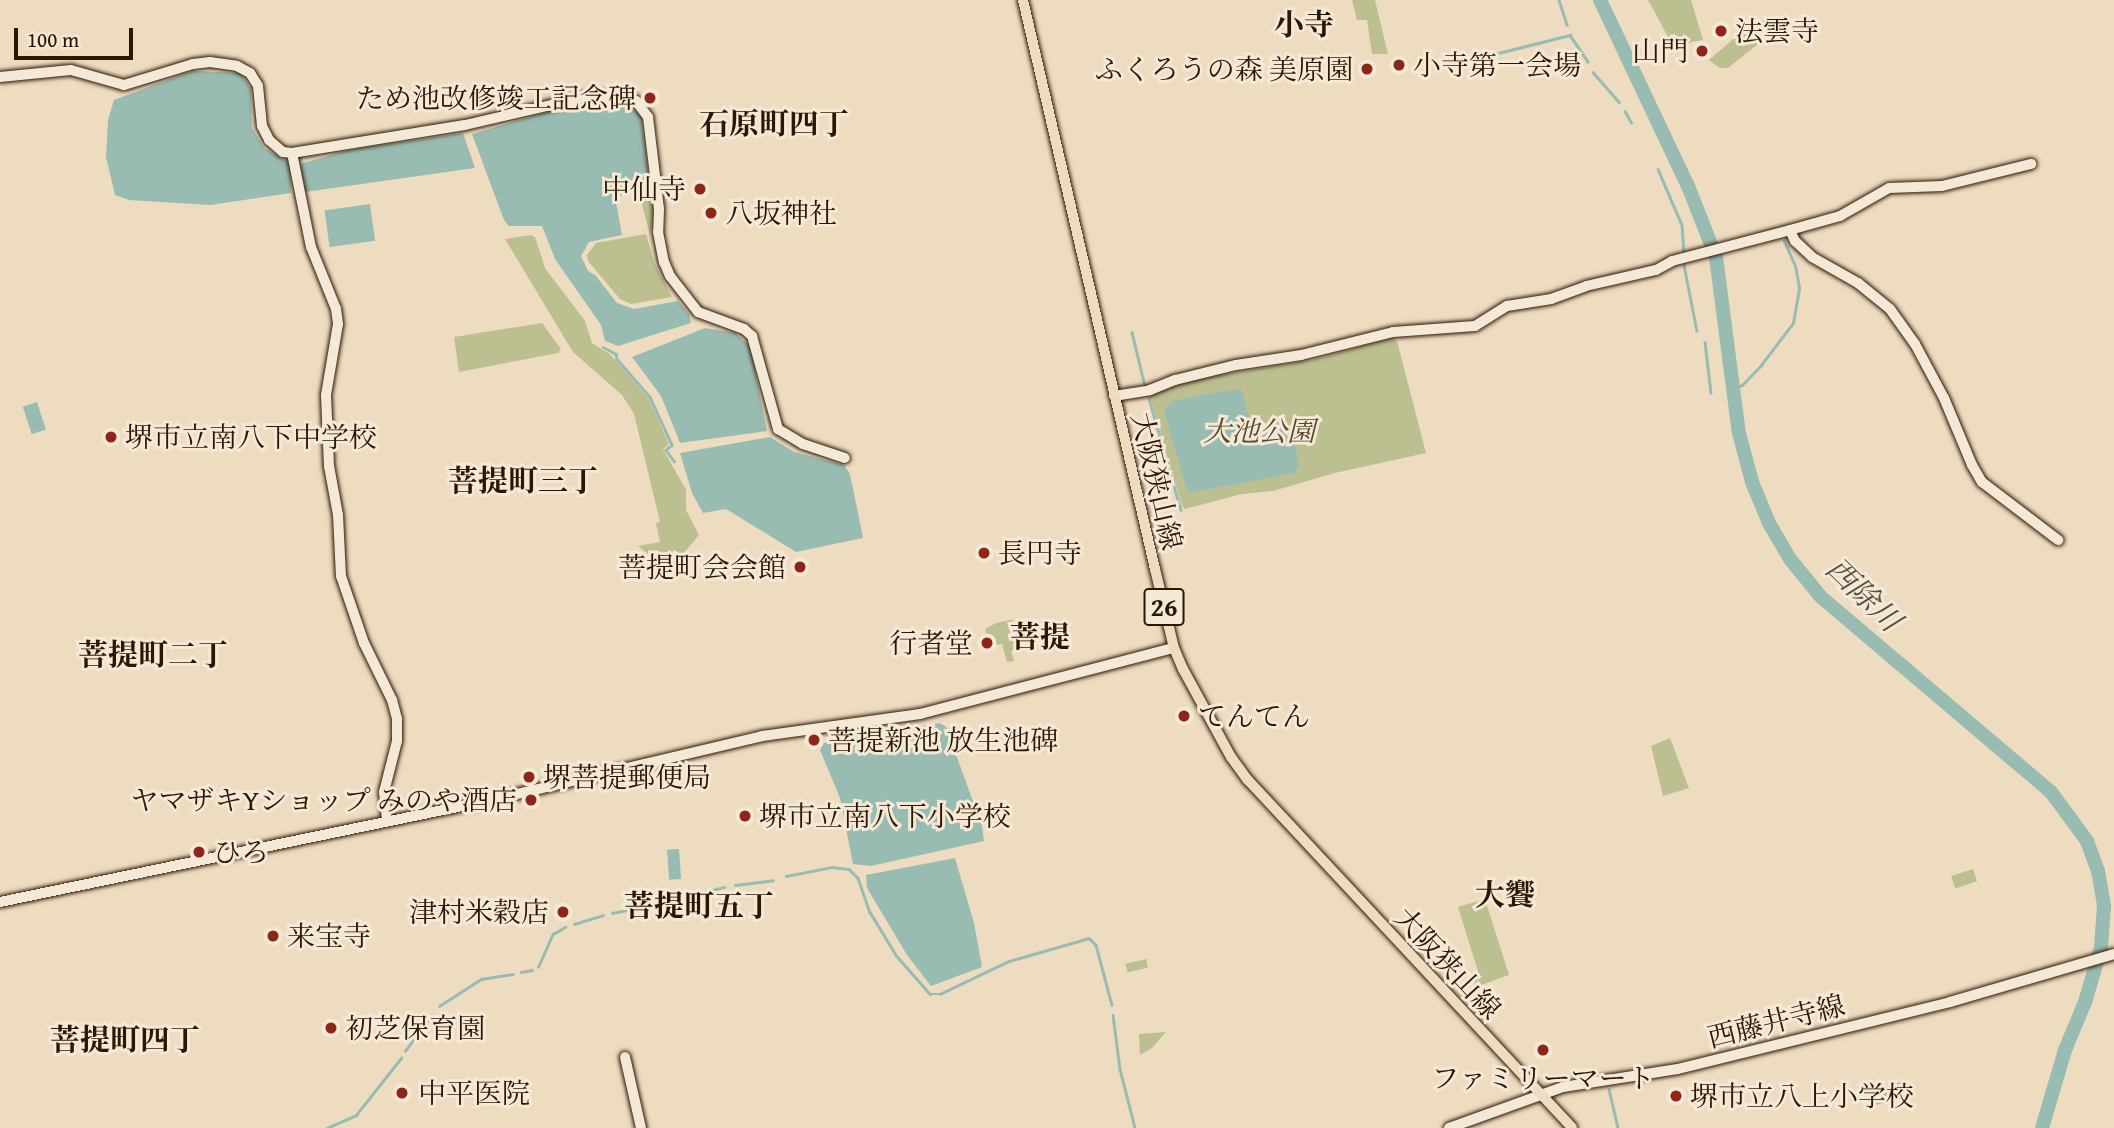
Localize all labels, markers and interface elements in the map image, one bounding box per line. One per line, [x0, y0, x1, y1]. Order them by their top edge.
district label: 小寺 [1274, 6, 1334, 42]
scale bar [18, 14, 136, 58]
place label: 法雲寺 [1735, 14, 1819, 48]
marker: 法雲寺 [1713, 23, 1729, 39]
text: 100 m [27, 24, 79, 55]
place label: 山門 [1632, 34, 1688, 68]
marker: 山門 [1694, 43, 1710, 59]
place label: 小寺第一会場 [1413, 48, 1581, 82]
place label: ふくろうの森 美原園 [1095, 52, 1353, 86]
marker: 小寺第一会場 [1391, 57, 1407, 73]
marker: ふくろうの森 美原園 [1359, 61, 1375, 77]
place label: ため池改修竣工記念碑 [356, 81, 636, 115]
marker: ため池改修竣工記念碑 [642, 90, 658, 106]
district label: 石原町四丁 [699, 105, 849, 141]
place label: 中仙寺 [602, 172, 686, 206]
marker: 中仙寺 [692, 181, 708, 197]
place label: 八坂神社 [725, 196, 837, 230]
marker: 八坂神社 [703, 205, 719, 221]
street label: 大阪狭山線 [1125, 409, 1189, 553]
park label: 大池公園 [1203, 414, 1315, 448]
place label: 堺市立南八下中学校 [125, 420, 377, 454]
marker: 堺市立南八下中学校 [103, 429, 119, 445]
district label: 菩提町三丁 [448, 462, 598, 498]
place label: 長円寺 [998, 536, 1082, 570]
marker: 長円寺 [976, 545, 992, 561]
place label: 菩提町会会館 [618, 550, 786, 584]
water label: 西除川 [1819, 550, 1909, 638]
marker: 菩提町会会館 [792, 559, 808, 575]
road number: 26 [1143, 584, 1185, 629]
district label: 菩提 [1010, 618, 1070, 654]
place label: 行者堂 [889, 626, 973, 660]
marker: 行者堂 [979, 635, 995, 651]
district label: 菩提町二丁 [78, 636, 228, 672]
place label: てんてん [1198, 699, 1310, 733]
marker: てんてん [1176, 708, 1192, 724]
place label: 菩提新池 放生池碑 [828, 723, 1058, 757]
marker: 菩提新池 放生池碑 [806, 732, 822, 748]
place label: 堺菩提郵便局 [543, 760, 711, 794]
marker: 堺菩提郵便局 [521, 769, 537, 785]
place label: ヤマザキYショップ みのや酒店 [130, 783, 517, 817]
marker: ヤマザキYショップ みのや酒店 [523, 792, 539, 808]
place label: 堺市立南八下小学校 [759, 799, 1011, 833]
marker: 堺市立南八下小学校 [737, 808, 753, 824]
place label: ひろ [213, 835, 269, 869]
marker: ひろ [191, 844, 207, 860]
district label: 大饗 [1475, 876, 1535, 912]
district label: 菩提町五丁 [624, 887, 774, 923]
place label: 津村米穀店 [409, 895, 549, 929]
street label: 大阪狭山線 [1388, 900, 1508, 1026]
marker: 津村米穀店 [555, 904, 571, 920]
place label: 来宝寺 [287, 919, 371, 953]
marker: 来宝寺 [265, 928, 281, 944]
street label: 西藤井寺線 [1704, 988, 1848, 1054]
place label: 初芝保育園 [345, 1011, 485, 1045]
marker: 初芝保育園 [323, 1020, 339, 1036]
district label: 菩提町四丁 [50, 1021, 200, 1057]
marker: ファミリーマート [1535, 1042, 1551, 1058]
place label: ファミリーマート [1431, 1061, 1655, 1095]
place label: 中平医院 [418, 1076, 530, 1110]
place label: 堺市立八上小学校 [1690, 1079, 1914, 1113]
marker: 中平医院 [392, 1083, 412, 1103]
marker: 堺市立八上小学校 [1668, 1088, 1684, 1104]

